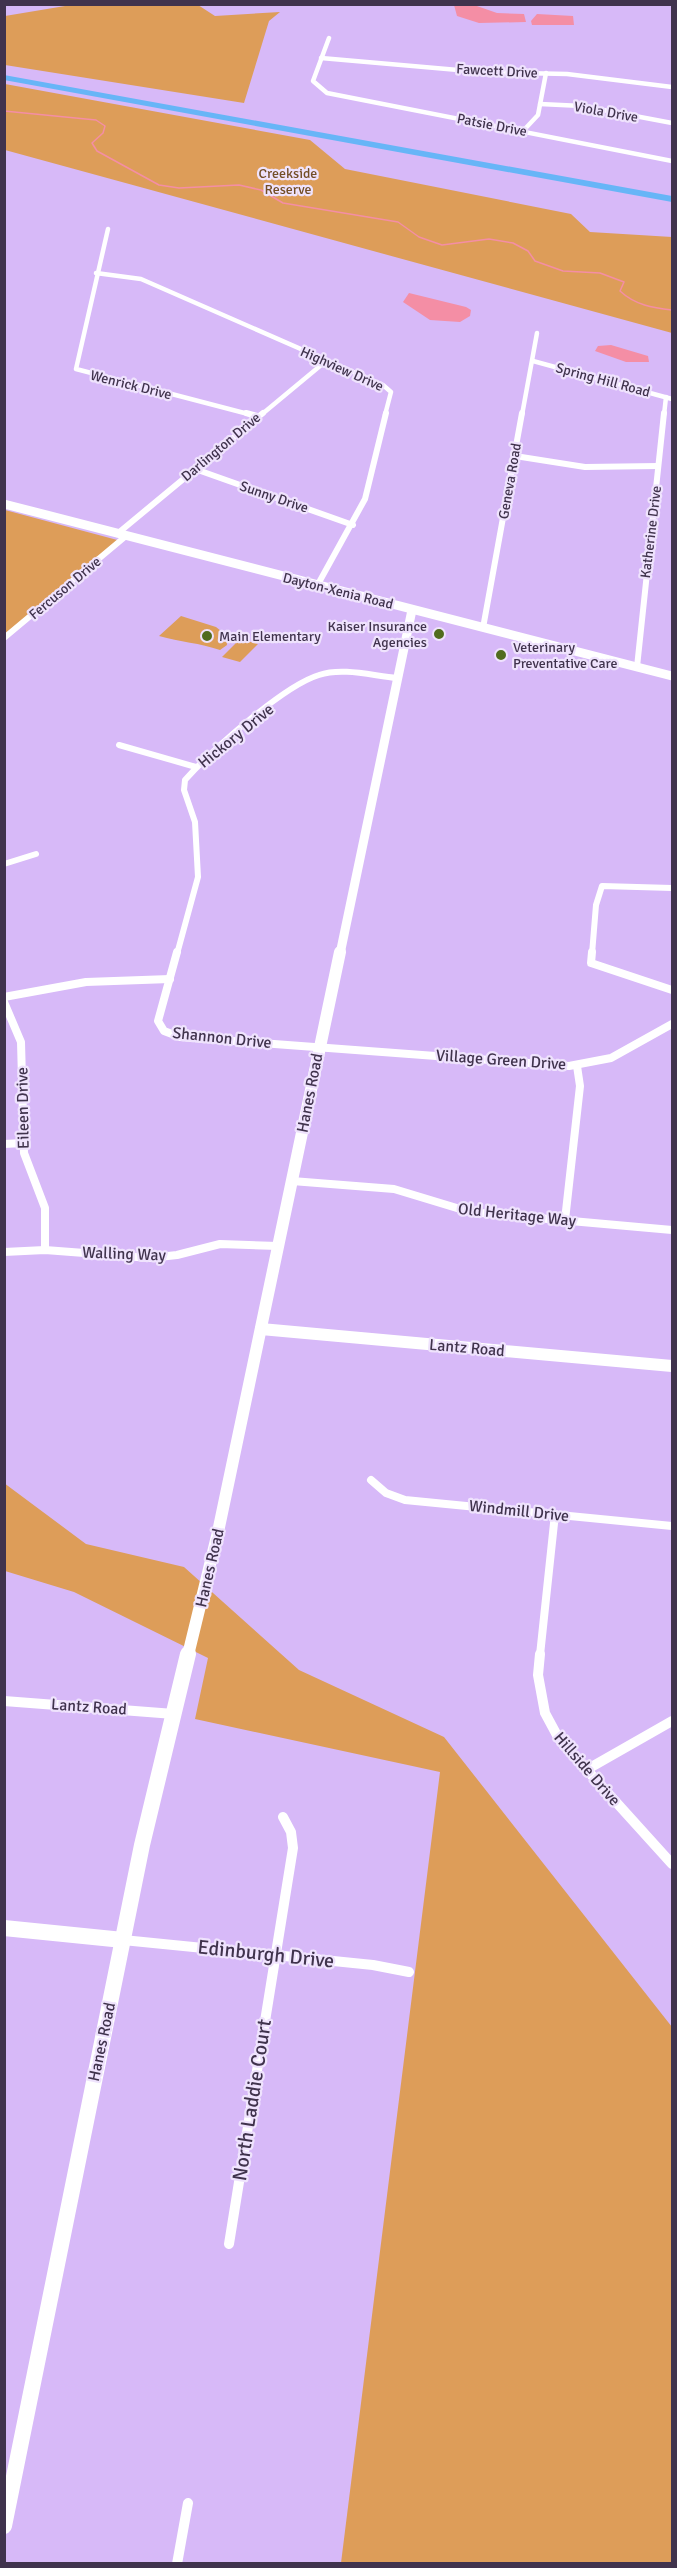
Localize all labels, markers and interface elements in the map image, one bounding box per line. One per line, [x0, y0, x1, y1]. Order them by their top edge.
street label: Fawcett Drive [456, 60, 538, 82]
street label: Viola Drive [573, 98, 639, 126]
street label: Patsie Drive [456, 110, 528, 140]
park label: Creekside Reserve [259, 165, 317, 198]
street label: Highview Drive [298, 343, 386, 395]
street label: Spring Hill Road [554, 359, 652, 401]
street label: Wenrick Drive [89, 367, 173, 403]
street label: Darlington Drive [178, 409, 264, 485]
street label: Geneva Road [495, 442, 525, 520]
street label: Sunny Drive [237, 477, 311, 517]
street label: Katherine Drive [637, 485, 665, 579]
street label: Fercuson Drive [26, 553, 104, 623]
street label: Dayton-Xenia Road [281, 569, 395, 613]
place label: Kaiser Insurance Agencies [328, 618, 427, 651]
marker: Kaiser Insurance Agencies [432, 627, 446, 641]
place label: Main Elementary [219, 628, 321, 645]
marker: Main Elementary [200, 629, 214, 643]
place label: Veterinary Preventative Care [513, 639, 617, 672]
marker: Veterinary Preventative Care [494, 648, 508, 662]
street label: Hickory Drive [194, 699, 278, 773]
street label: Shannon Drive [171, 1023, 273, 1053]
street label: Village Green Drive [435, 1045, 567, 1075]
street label: Hanes Road [293, 1052, 327, 1134]
street label: Eileen Drive [12, 1067, 34, 1149]
street label: Old Heritage Way [457, 1199, 577, 1231]
street label: Walling Way [82, 1243, 167, 1265]
street label: Lantz Road [428, 1335, 506, 1361]
street label: Windmill Drive [468, 1496, 570, 1526]
street label: Hanes Road [191, 1527, 229, 1609]
street label: Lantz Road [51, 1694, 127, 1720]
street label: Hillside Drive [549, 1728, 625, 1810]
street label: Edinburgh Drive [196, 1934, 336, 1974]
street label: Hanes Road [84, 2001, 120, 2083]
street label: North Laddie Court [227, 2017, 277, 2183]

